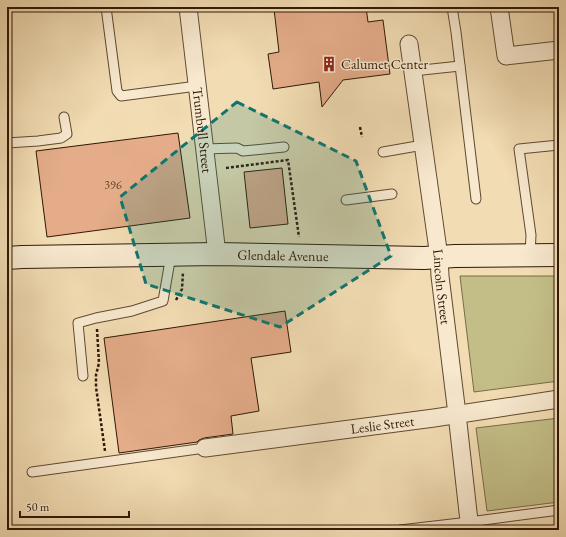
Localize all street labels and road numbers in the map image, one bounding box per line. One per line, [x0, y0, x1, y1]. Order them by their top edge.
street label: Trumbull Street [189, 86, 216, 174]
street label: Glendale Avenue [237, 245, 329, 265]
street label: Lincoln Street [429, 248, 455, 326]
street label: Leslie Street [350, 412, 416, 438]

